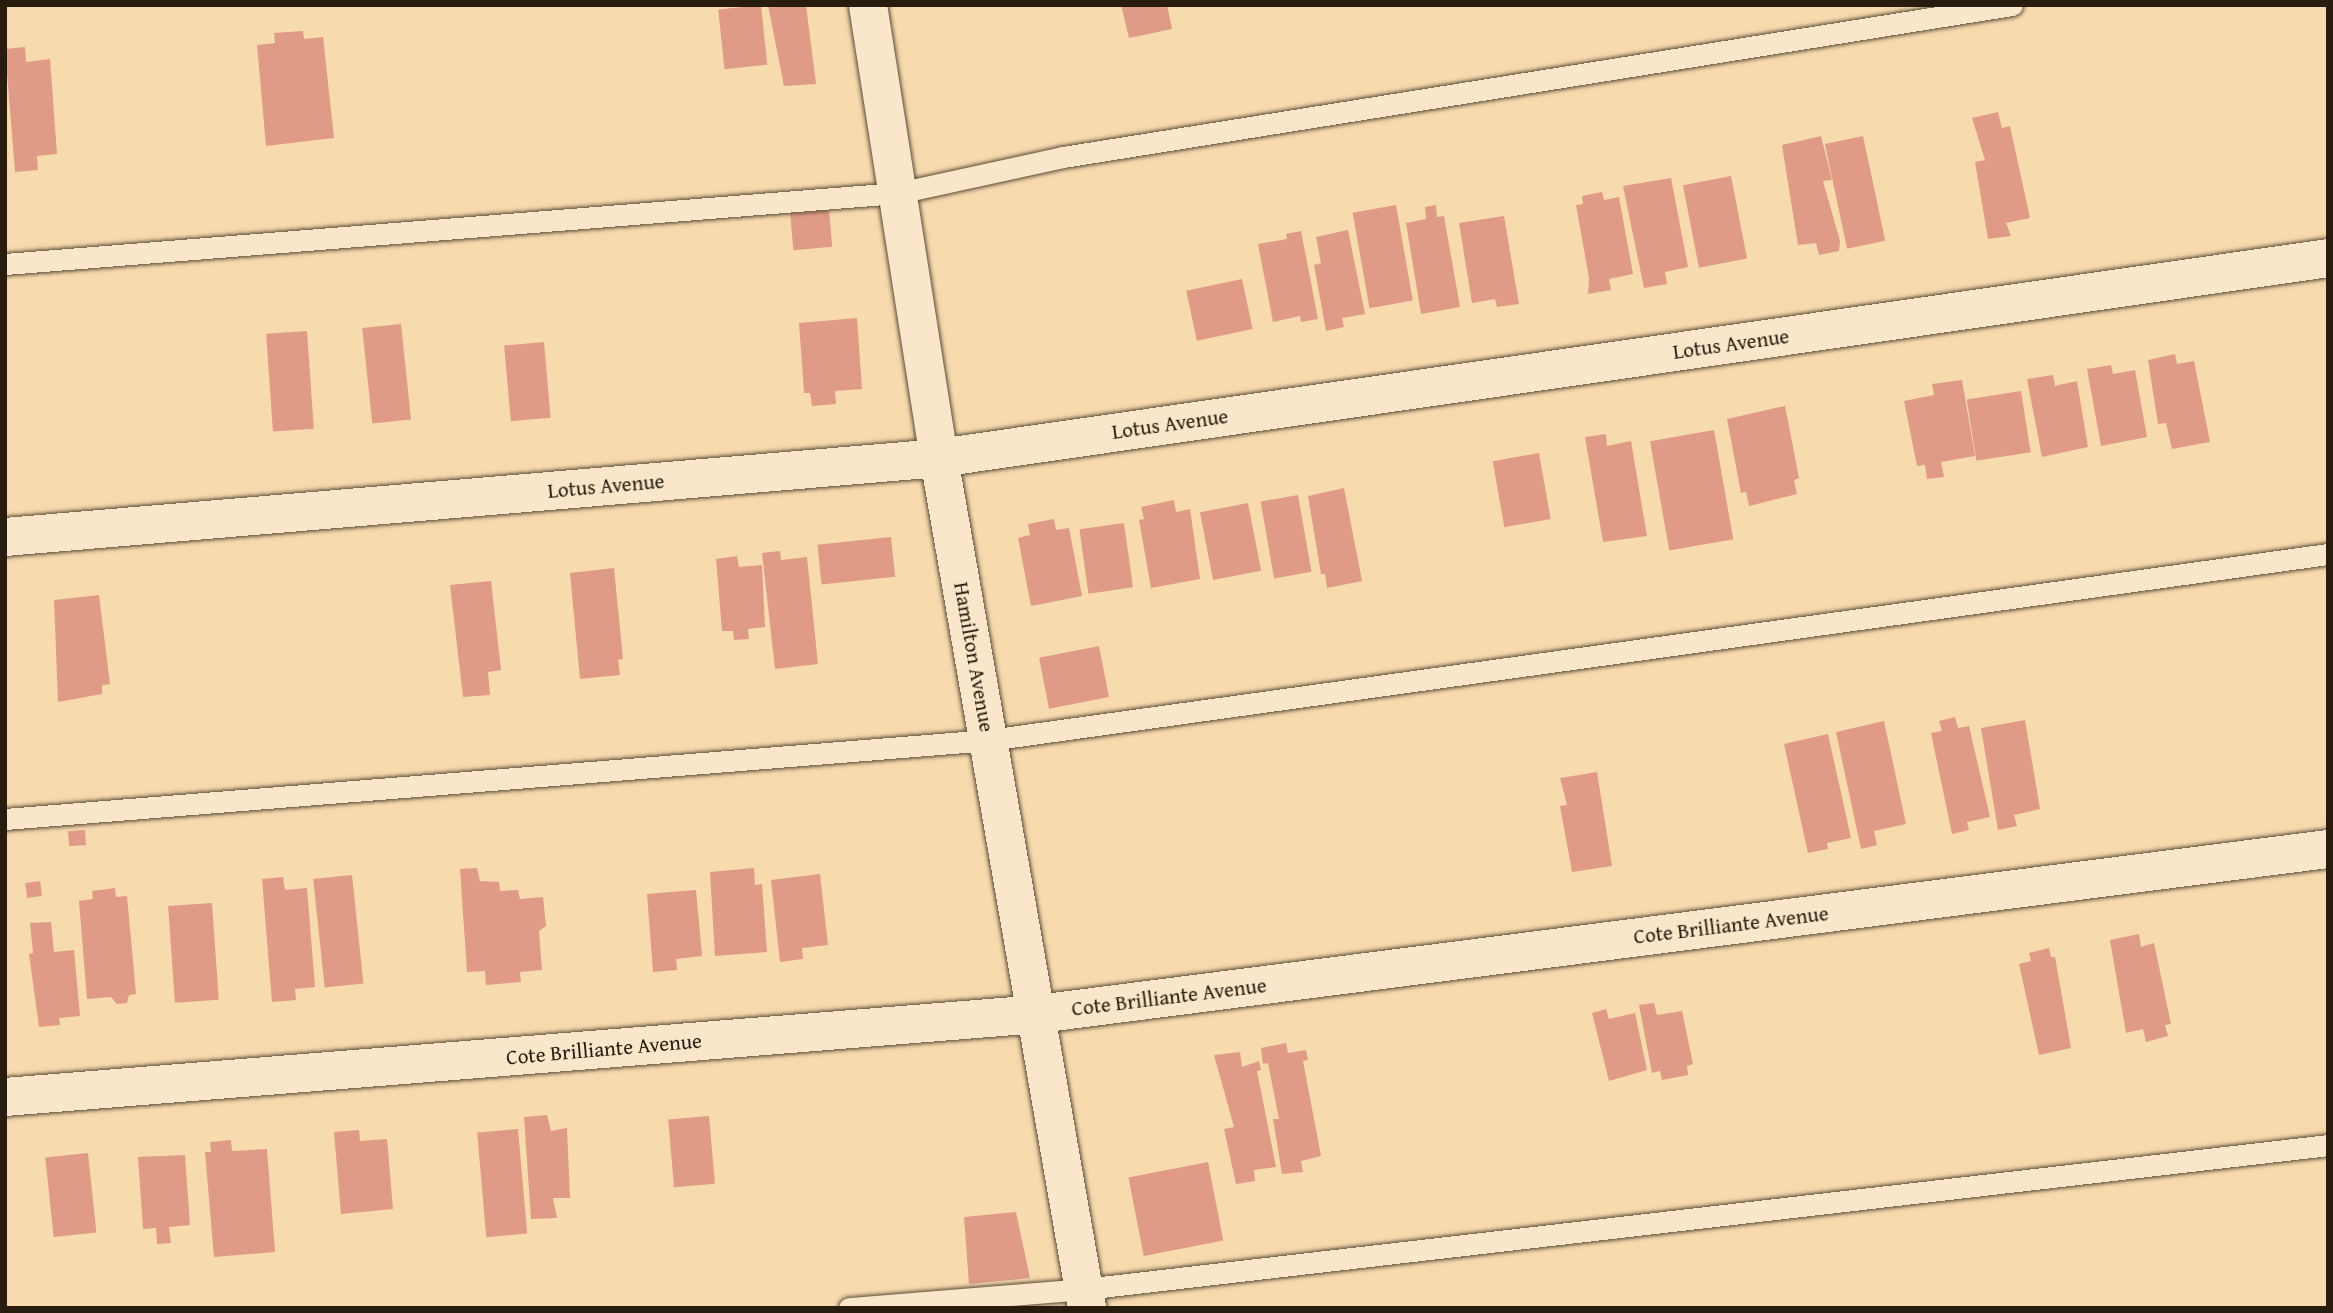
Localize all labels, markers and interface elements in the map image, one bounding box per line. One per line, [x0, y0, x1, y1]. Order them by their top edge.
street label: Lotus Avenue [1671, 323, 1791, 365]
street label: Lotus Avenue [1110, 403, 1230, 445]
street label: Lotus Avenue [547, 468, 665, 504]
street label: Hamilton Avenue [948, 580, 1000, 734]
street label: Cote Brilliante Avenue [1632, 901, 1830, 949]
street label: Cote Brilliante Avenue [1070, 973, 1268, 1021]
street label: Cote Brilliante Avenue [505, 1028, 703, 1070]

